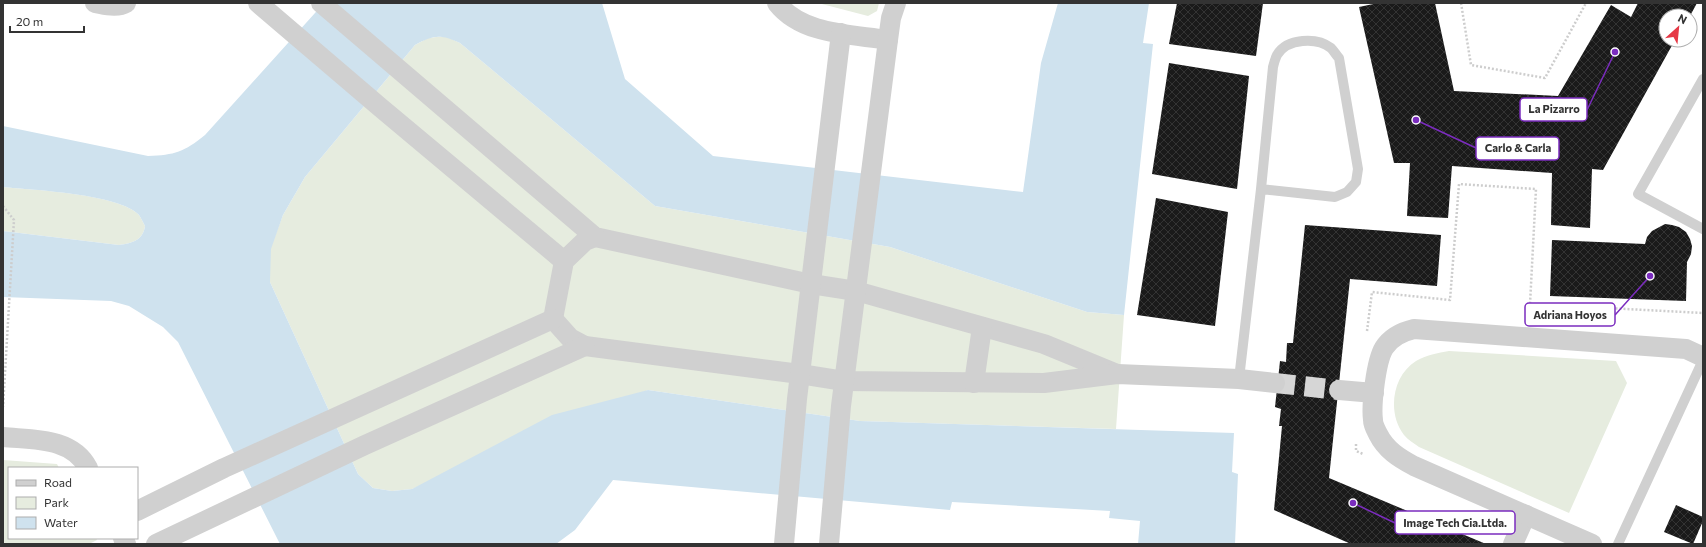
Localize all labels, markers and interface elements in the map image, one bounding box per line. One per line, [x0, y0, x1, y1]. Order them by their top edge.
scale bar [10, 8, 84, 34]
north arrow [1658, 8, 1698, 48]
text: N [1676, 11, 1689, 26]
text: 20 m [16, 14, 43, 28]
callout: La Pizarro [1520, 98, 1587, 121]
text: La Pizarro [1528, 102, 1580, 115]
callout: Carlo & Carla [1476, 137, 1559, 160]
text: Carlo & Carla [1485, 141, 1552, 154]
callout: Adriana Hoyos [1525, 303, 1615, 326]
text: Adriana Hoyos [1533, 308, 1607, 321]
legend [8, 467, 138, 539]
text: Road [44, 475, 72, 489]
text: Park [44, 495, 70, 509]
callout: Image Tech Cia.Ltda. [1395, 511, 1515, 534]
text: Water [44, 515, 78, 529]
text: Image Tech Cia.Ltda. [1403, 516, 1507, 529]

